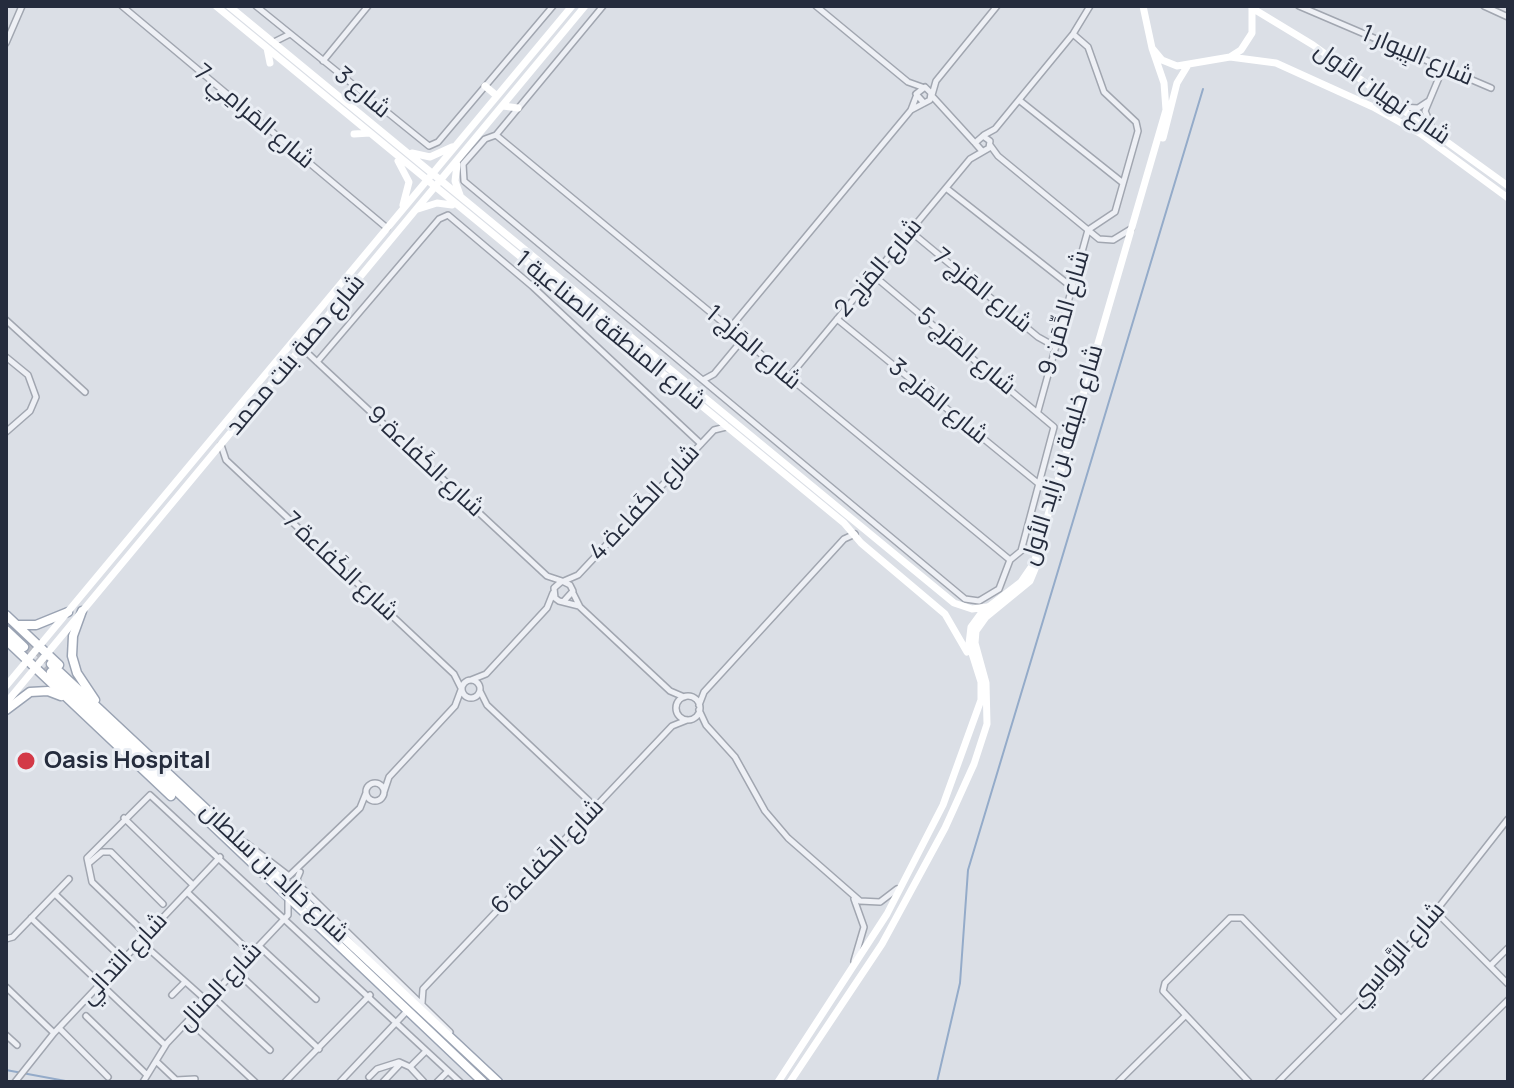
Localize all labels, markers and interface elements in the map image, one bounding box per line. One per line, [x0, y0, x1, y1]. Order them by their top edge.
street label: شارع البِيوار 1 [1356, 19, 1478, 93]
street label: شارع نهيان الأول [1308, 36, 1456, 152]
street label: شارع المَرامِي 7 [188, 59, 320, 175]
street label: شارع 3 [328, 61, 396, 125]
street label: شارع المَزج 2 [829, 213, 929, 323]
street label: شارع المَزج 7 [927, 243, 1037, 339]
street label: شارع المنطقة الصناعية 1 [509, 245, 711, 417]
street label: شارع الدِّمَن 9 [1033, 247, 1097, 379]
street label: شارع حصة بنت محمد [221, 269, 371, 441]
street label: شارع المَزج 1 [699, 300, 807, 396]
street label: شارع المَزج 5 [911, 302, 1021, 402]
street label: شارع خليفة بن زايد الأول [1016, 341, 1110, 569]
street label: شارع المَزج 3 [882, 353, 994, 451]
street label: شارع الكَفاءة 9 [361, 401, 489, 523]
street label: شارع الكَفاءة 4 [584, 439, 706, 567]
street label: شارع الكَفاءة 7 [277, 507, 403, 627]
place label: Oasis Hospital [44, 747, 211, 775]
marker: Oasis Hospital [15, 750, 37, 772]
street label: شارع الكَفاءة 6 [486, 793, 610, 921]
street label: شارع خالِد بن سلطان [194, 797, 354, 949]
street label: شارع الرَّواسِي [1345, 897, 1451, 1013]
street label: شارع التدالي [74, 907, 174, 1011]
street label: شارع المنال [172, 937, 268, 1037]

